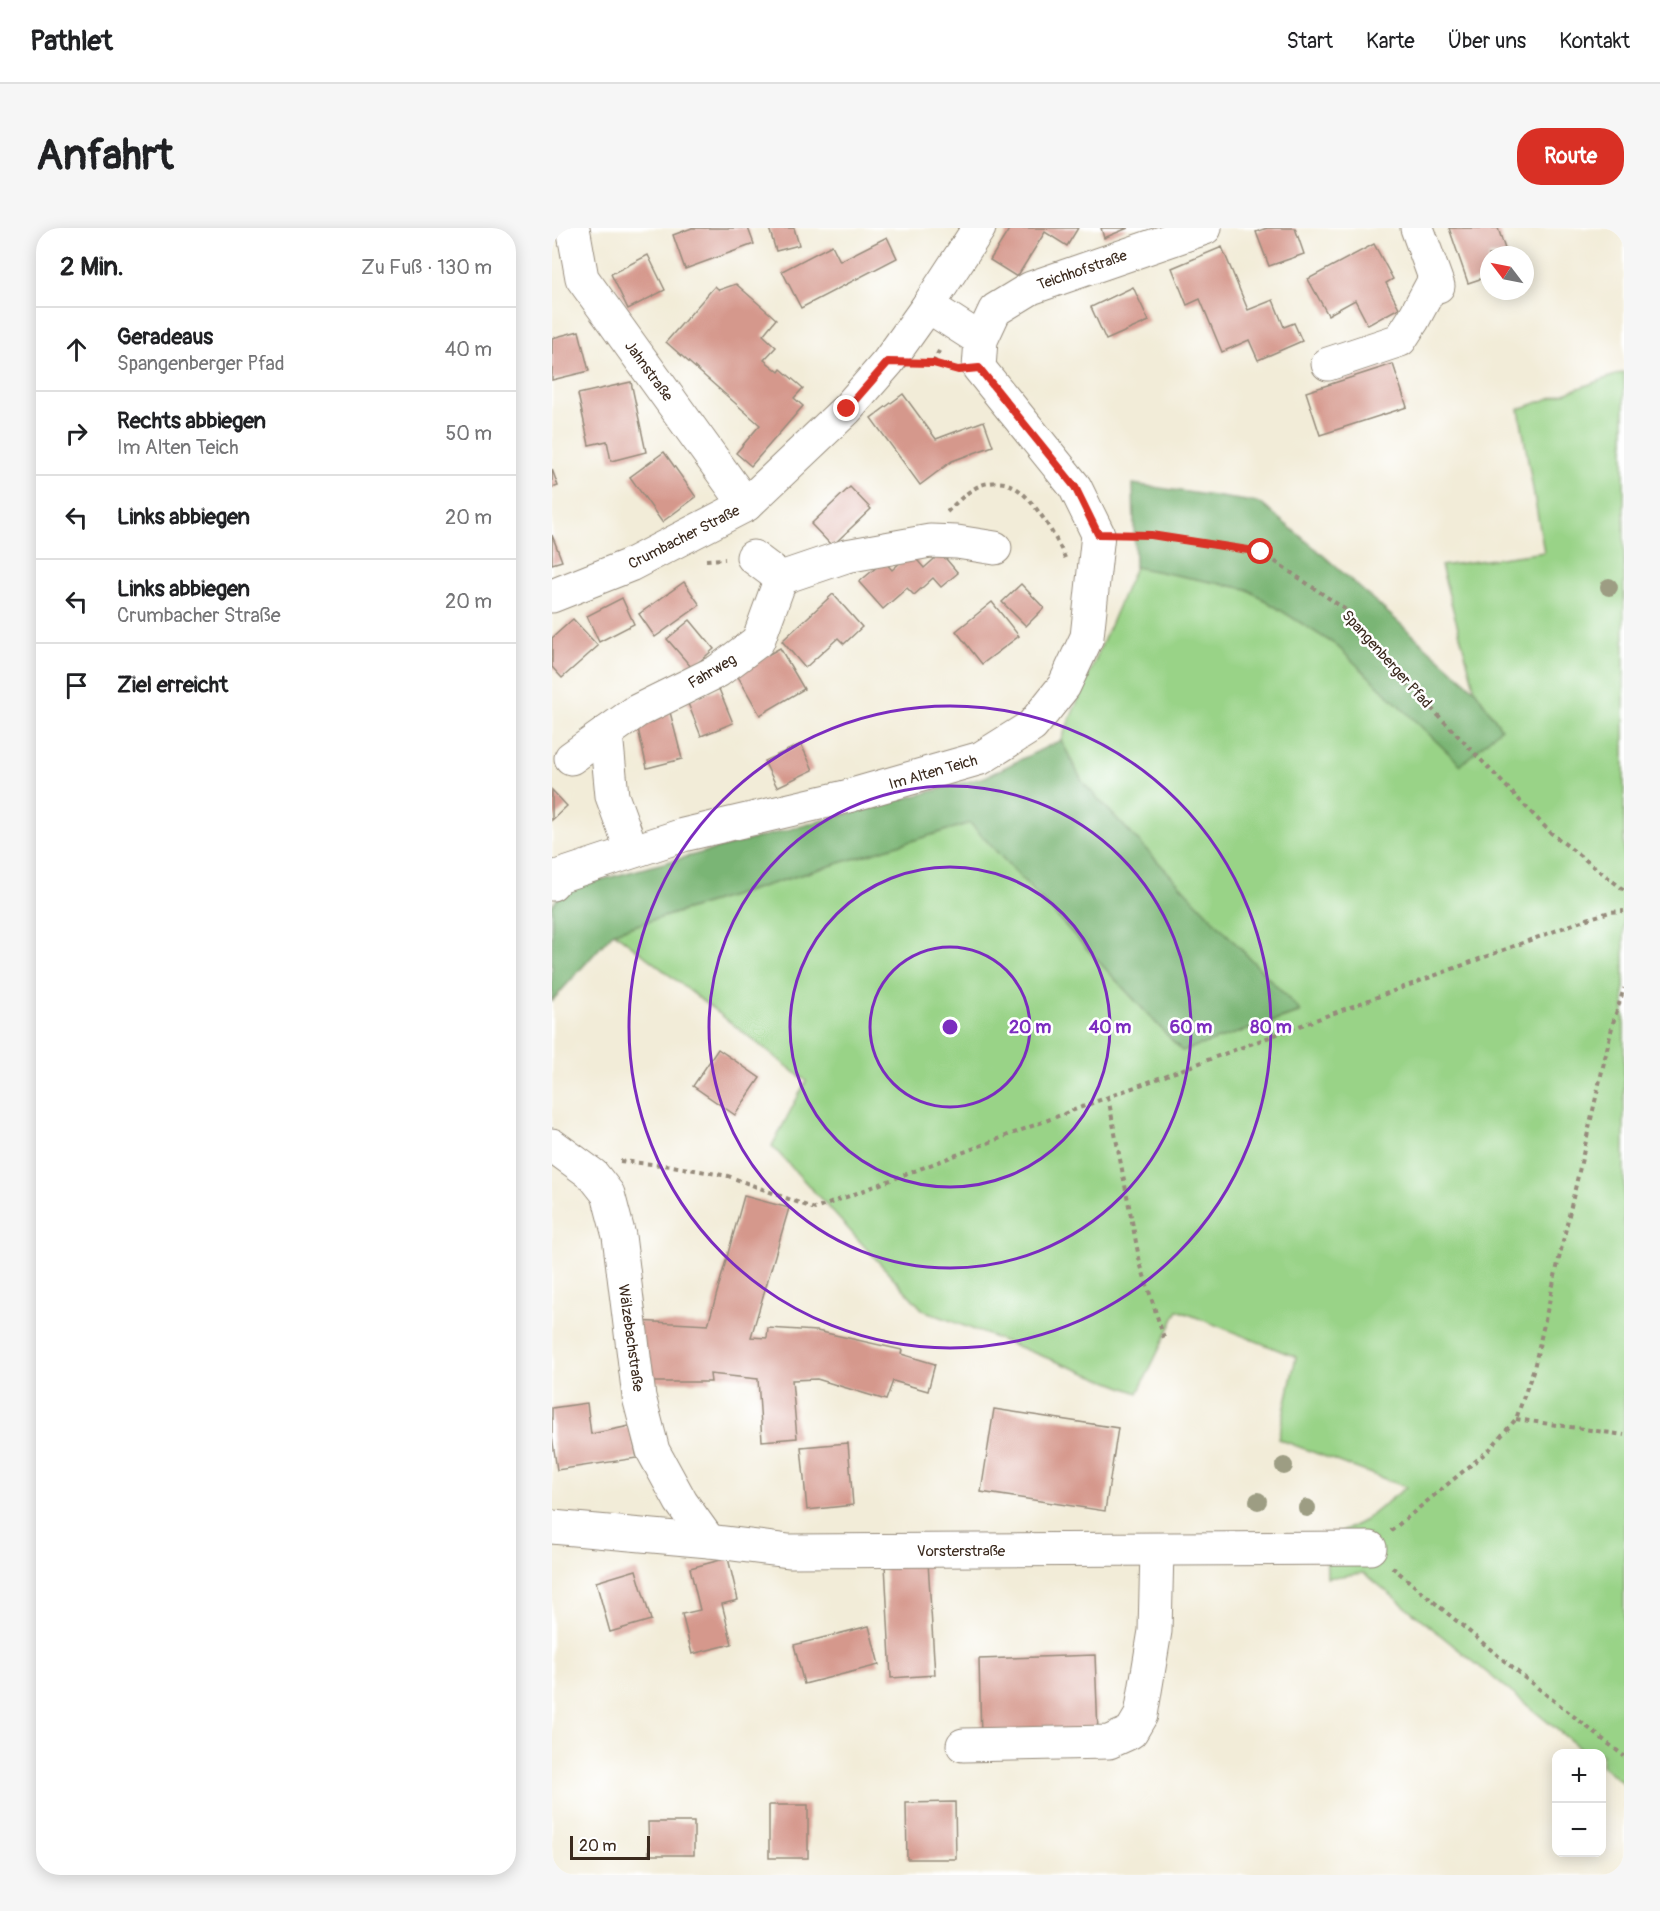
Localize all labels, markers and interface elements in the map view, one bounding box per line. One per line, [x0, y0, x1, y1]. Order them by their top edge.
text: Pathlet [30, 24, 113, 59]
text: Start [1287, 28, 1333, 55]
text: Karte [1366, 28, 1415, 55]
text: Über uns [1448, 28, 1526, 55]
text: Kontakt [1559, 28, 1630, 55]
button: Route [1517, 128, 1624, 185]
text: Anfahrt [36, 130, 174, 182]
street label: Teichhofstraße [1035, 246, 1130, 295]
north arrow [1480, 246, 1534, 300]
text: 2 Min. [60, 251, 124, 283]
text: Zu Fuß · 130 m [361, 255, 492, 280]
text: Geradeaus [117, 323, 213, 351]
icon: ahead [60, 333, 93, 366]
text: 40 m [445, 337, 492, 362]
street label: Jahnstraße [620, 337, 677, 406]
text: Spangenberger Pfad [117, 351, 285, 376]
route end [833, 395, 859, 421]
text: Rechts abbiegen [117, 407, 266, 435]
icon: right [60, 417, 93, 450]
text: 50 m [445, 421, 492, 446]
text: Im Alten Teich [117, 435, 239, 460]
icon: left [60, 501, 93, 534]
street label: Crumbacher Straße [625, 501, 744, 574]
text: Links abbiegen [117, 503, 250, 531]
text: 20 m [445, 505, 492, 530]
route start [1247, 538, 1273, 564]
text: Links abbiegen [117, 575, 250, 603]
icon: left [60, 585, 93, 618]
text: 20 m [445, 589, 492, 614]
text: Crumbacher Straße [117, 603, 281, 628]
street label: Spangenberger Pfad [1338, 606, 1436, 712]
street label: Fahrweg [685, 650, 740, 693]
icon: arrive [60, 669, 93, 702]
text: Ziel erreicht [117, 671, 228, 699]
street label: Im Alten Teich [887, 751, 980, 794]
text: 20 m [1009, 1016, 1051, 1039]
text: 40 m [1089, 1016, 1131, 1039]
text: 60 m [1170, 1016, 1212, 1039]
text: 80 m [1250, 1016, 1292, 1039]
centre of rings [940, 1017, 960, 1037]
street label: Wälzebachstraße [614, 1283, 648, 1394]
street label: Vorsterstraße [917, 1542, 1006, 1561]
map controls [1552, 1749, 1606, 1857]
button: + [1552, 1749, 1606, 1803]
button: − [1552, 1803, 1606, 1857]
scale bar [570, 1833, 650, 1860]
text: 20 m [579, 1836, 617, 1856]

